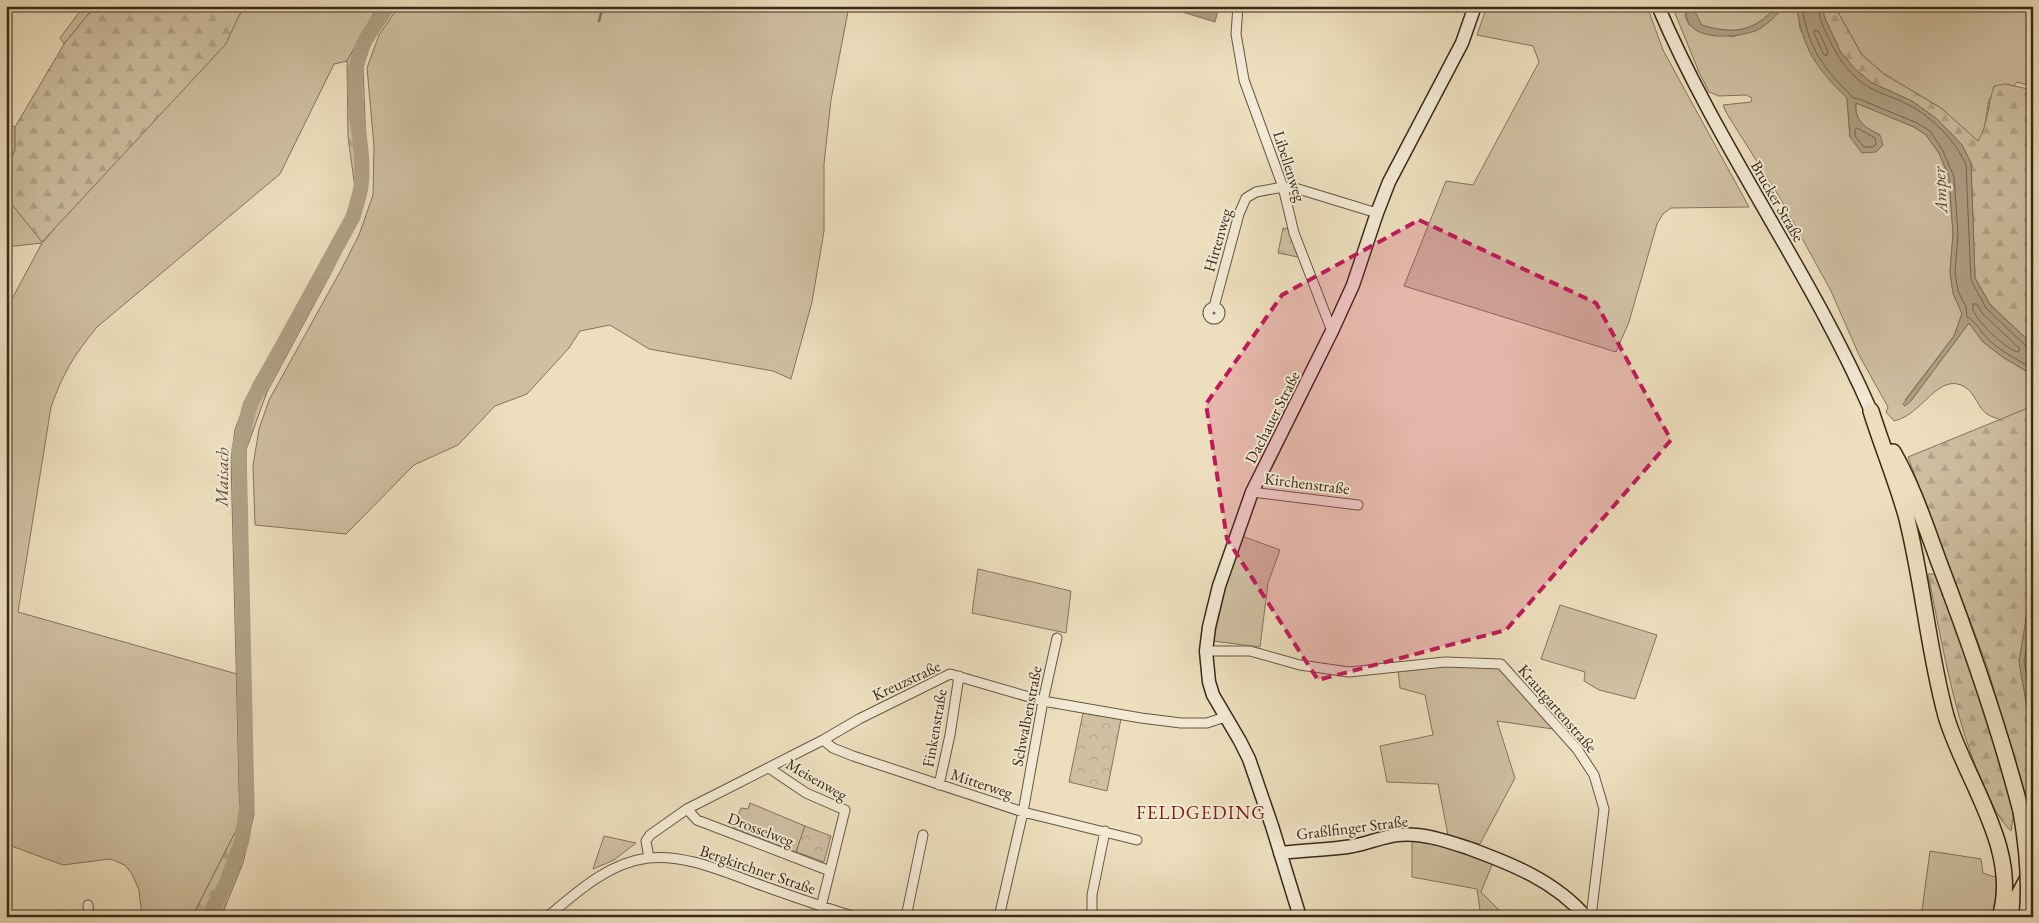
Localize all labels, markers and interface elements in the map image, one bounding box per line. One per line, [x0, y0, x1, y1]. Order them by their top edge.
street label: Libellenweg [1268, 128, 1311, 205]
street label: Brucker Straße [1746, 157, 1809, 246]
water label: Amper [1927, 165, 1953, 216]
street label: Hirtenweg [1198, 205, 1237, 274]
street label: Dachauer Straße [1240, 367, 1305, 467]
water label: Maisach [209, 447, 234, 508]
street label: Kirchenstraße [1263, 468, 1351, 499]
street label: Kreuzstraße [869, 655, 944, 705]
street label: Krautgartenstraße [1513, 660, 1602, 757]
street label: Schwalbenstraße [1006, 664, 1047, 768]
street label: Finkenstraße [917, 687, 952, 769]
street label: Meisenweg [782, 753, 852, 806]
street label: Mitterweg [948, 764, 1016, 804]
district label: FELDGEDING [1136, 800, 1266, 825]
street label: Drosselweg [725, 807, 798, 852]
street label: Graßlfinger Straße [1295, 810, 1409, 845]
street label: Bergkirchner Straße [697, 840, 819, 899]

